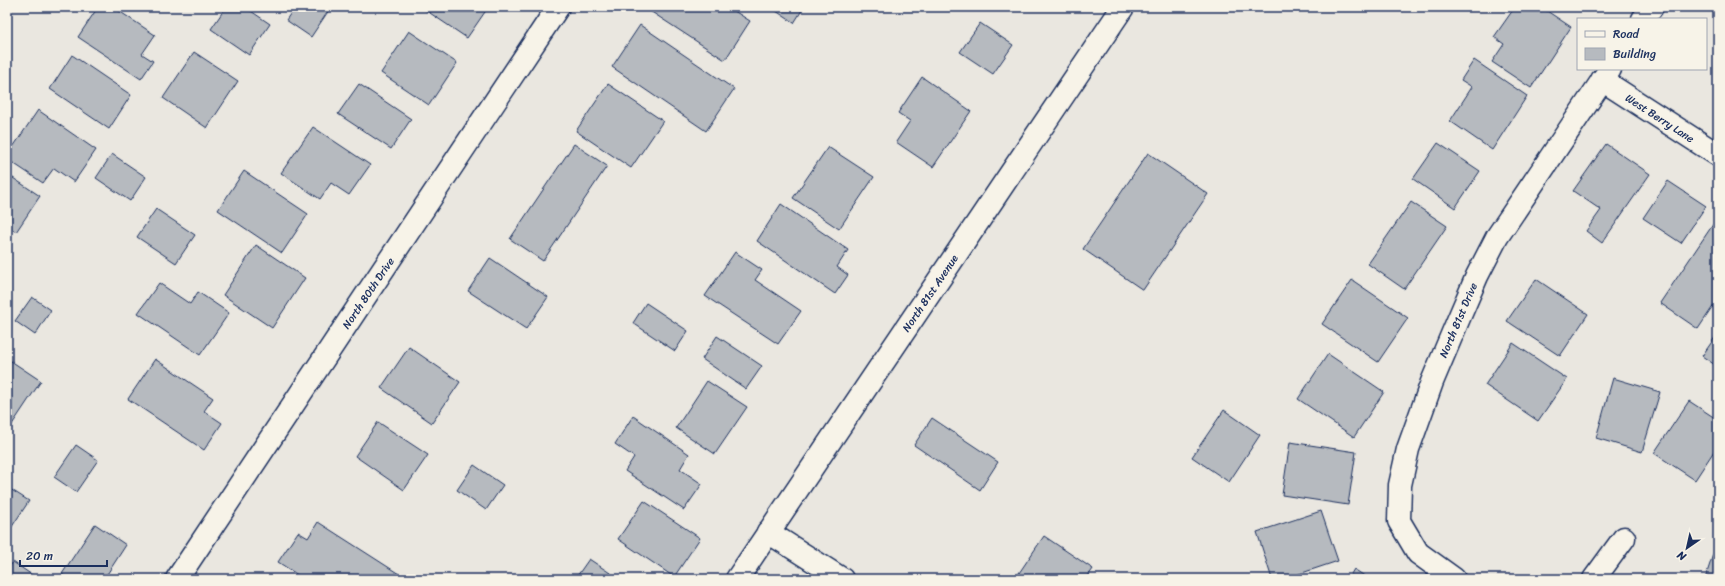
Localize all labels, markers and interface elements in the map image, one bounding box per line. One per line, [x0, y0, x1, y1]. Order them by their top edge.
legend [1577, 18, 1707, 70]
text: Road [1613, 23, 1640, 45]
text: Building [1613, 43, 1656, 65]
street label: West Berry Lane [1621, 89, 1698, 148]
street label: North 81st Avenue [897, 250, 964, 336]
street label: North 80th Drive [337, 253, 400, 333]
street label: North 81st Drive [1434, 279, 1483, 361]
north arrow [1667, 528, 1707, 568]
scale bar [20, 542, 107, 568]
text: 20 m [26, 545, 53, 567]
text: N [1673, 546, 1691, 566]

